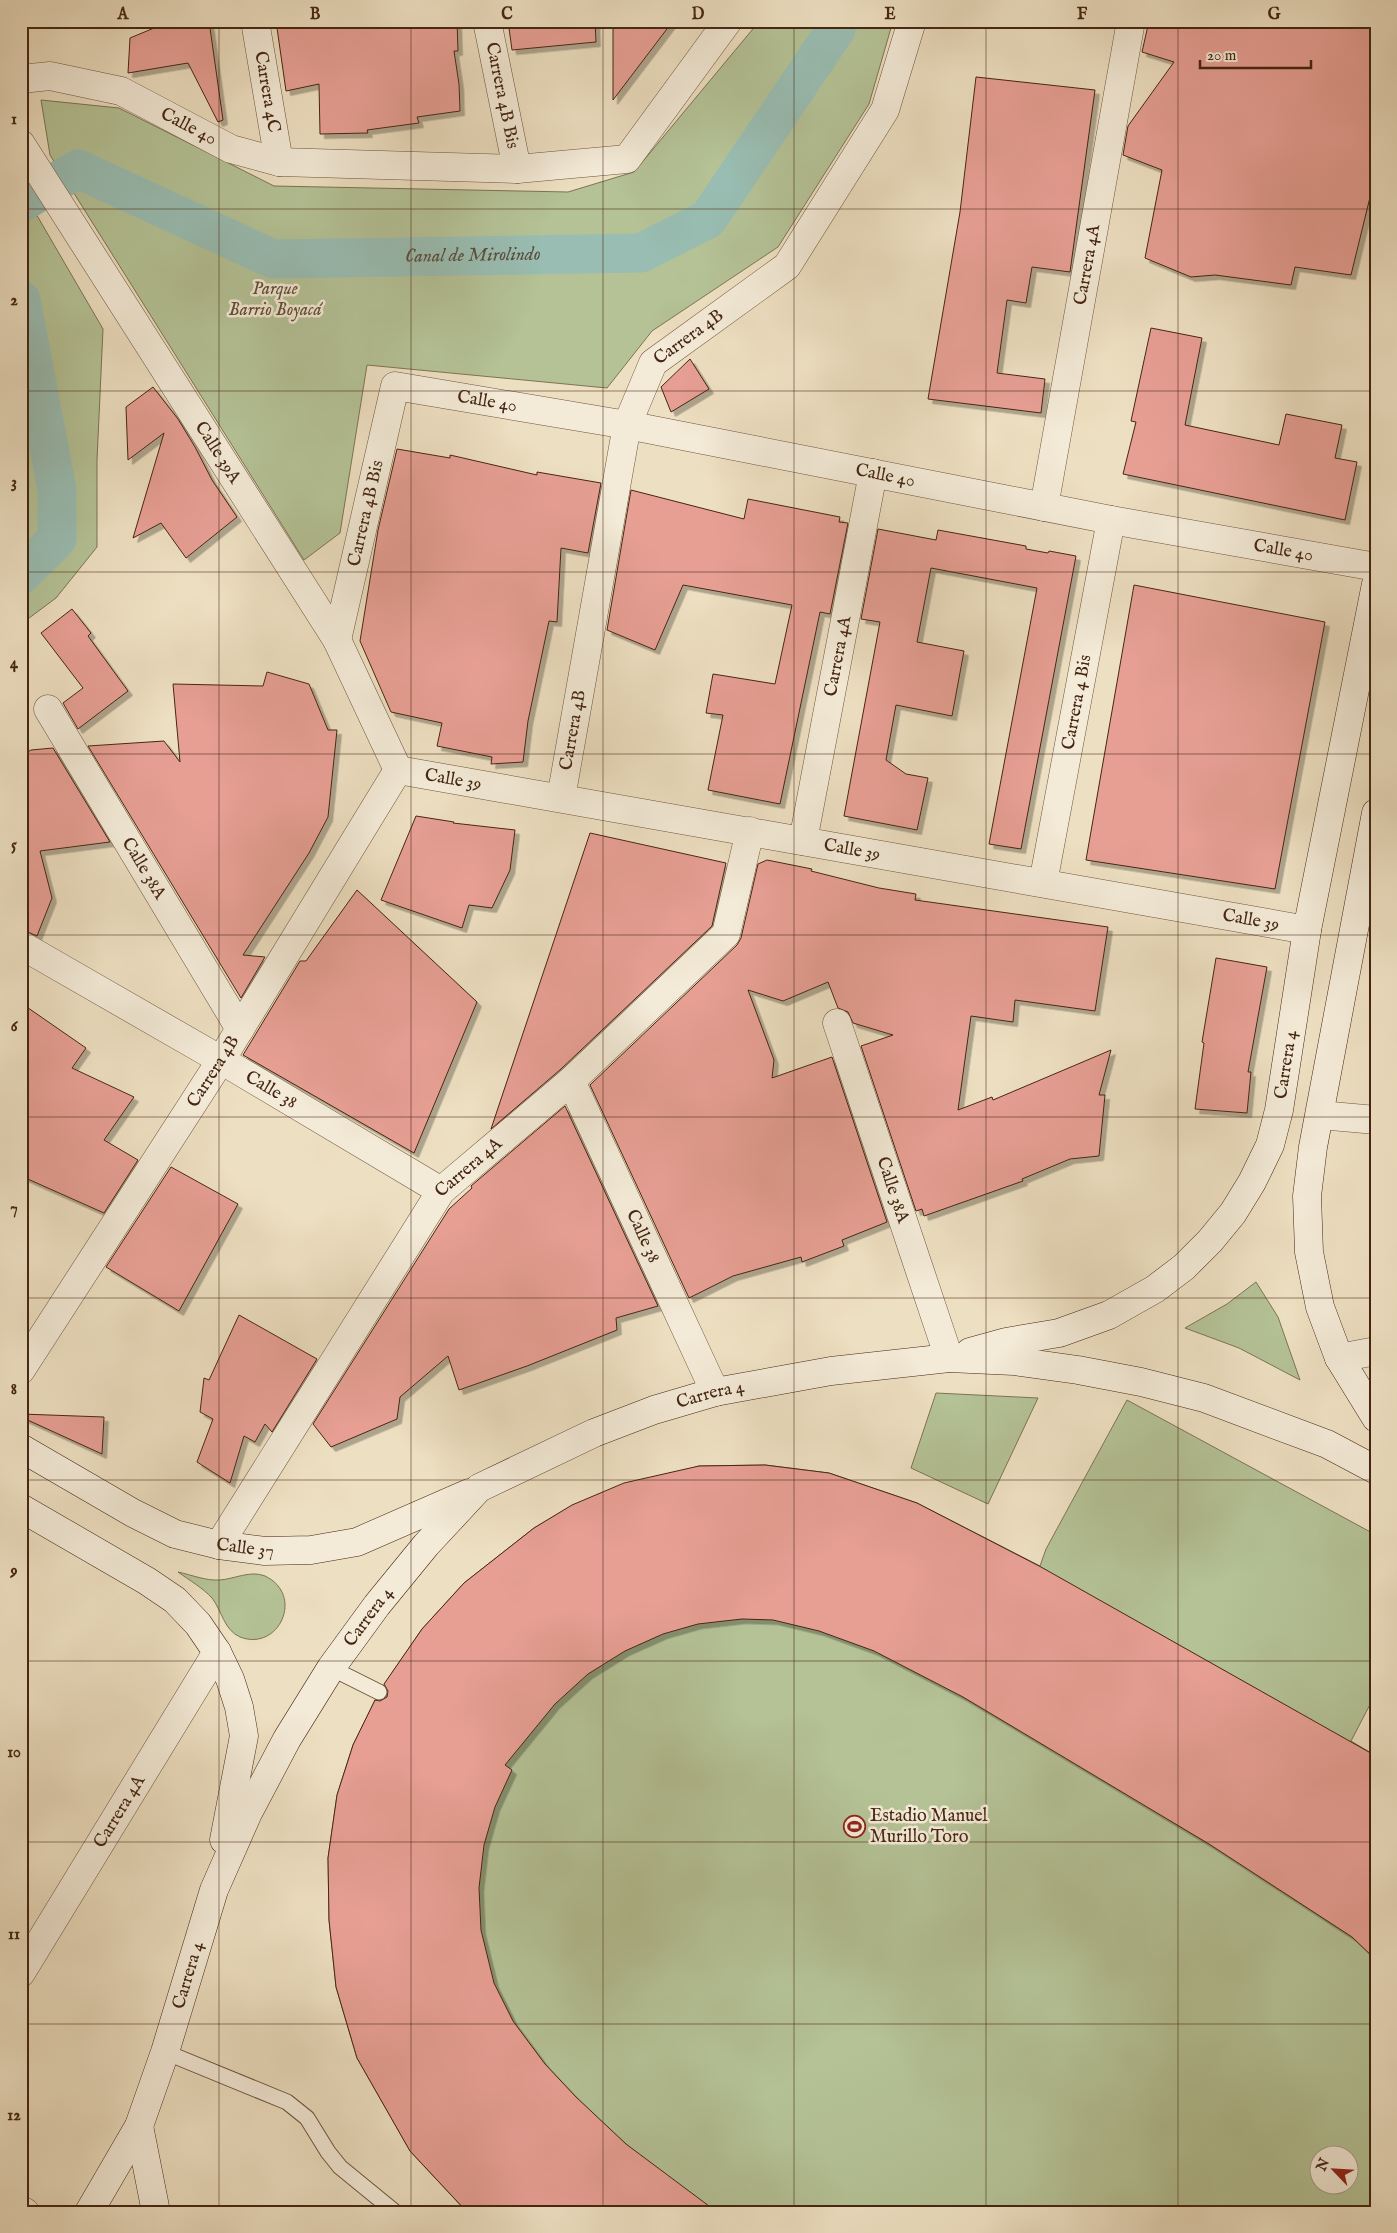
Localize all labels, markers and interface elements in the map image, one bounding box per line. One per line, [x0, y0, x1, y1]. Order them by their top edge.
text: A [117, 5, 130, 25]
text: B [310, 5, 321, 25]
text: C [501, 5, 513, 25]
text: D [692, 5, 705, 25]
text: E [884, 5, 896, 25]
text: F [1077, 5, 1088, 25]
text: G [1268, 5, 1281, 25]
scale bar [1200, 38, 1311, 70]
street label: Carrera 4B Bis [480, 40, 524, 151]
text: 20 m [1207, 46, 1237, 65]
street label: Carrera 4C [249, 50, 285, 135]
street label: Calle 40 [156, 102, 221, 151]
text: 1 [11, 110, 17, 130]
street label: Carrera 4A [1069, 222, 1106, 307]
water label: Canal de Mirolindo [405, 243, 541, 269]
park label: Parque Barrio Boyacá [229, 278, 323, 322]
text: 2 [10, 291, 18, 311]
street label: Carrera 4B [649, 304, 728, 370]
street label: Calle 40 [456, 385, 519, 418]
street label: Calle 39A [189, 417, 246, 489]
street label: Carrera 4B Bis [343, 458, 389, 569]
street label: Calle 40 [853, 459, 917, 493]
text: 3 [11, 473, 17, 493]
street label: Calle 40 [1252, 534, 1315, 567]
street label: Carrera 4A [819, 613, 857, 698]
street label: Carrera 4 Bis [1057, 653, 1097, 752]
text: 4 [10, 654, 19, 674]
street label: Carrera 4B [555, 688, 591, 772]
street label: Calle 39 [423, 763, 483, 796]
street label: Calle 38A [116, 833, 172, 905]
street label: Calle 39 [822, 834, 882, 866]
text: 5 [11, 836, 17, 856]
street label: Calle 39 [1221, 904, 1281, 936]
text: 6 [11, 1017, 19, 1037]
street label: Carrera 4 [1269, 1029, 1303, 1101]
street label: Carrera 4B [182, 1031, 245, 1112]
street label: Calle 38 [241, 1066, 301, 1114]
street label: Carrera 4A [430, 1132, 508, 1203]
street label: Calle 38A [871, 1154, 915, 1227]
text: 7 [10, 1199, 18, 1219]
street label: Calle 38 [621, 1206, 665, 1267]
street label: Carrera 4 [674, 1375, 746, 1414]
text: 8 [11, 1380, 17, 1400]
street label: Calle 37 [215, 1533, 274, 1562]
text: 9 [10, 1562, 18, 1582]
street label: Carrera 4 [339, 1582, 399, 1651]
text: 10 [7, 1743, 21, 1763]
street label: Carrera 4A [88, 1770, 151, 1852]
place label: Estadio Manuel Murillo Toro [870, 1805, 987, 1849]
sports icon: Estadio Manuel Murillo Toro [842, 1814, 866, 1838]
text: 11 [8, 1925, 20, 1945]
street label: Carrera 4 [167, 1939, 209, 2012]
text: 12 [7, 2106, 21, 2126]
north arrow [1310, 2146, 1360, 2196]
text: N [1312, 2156, 1334, 2175]

